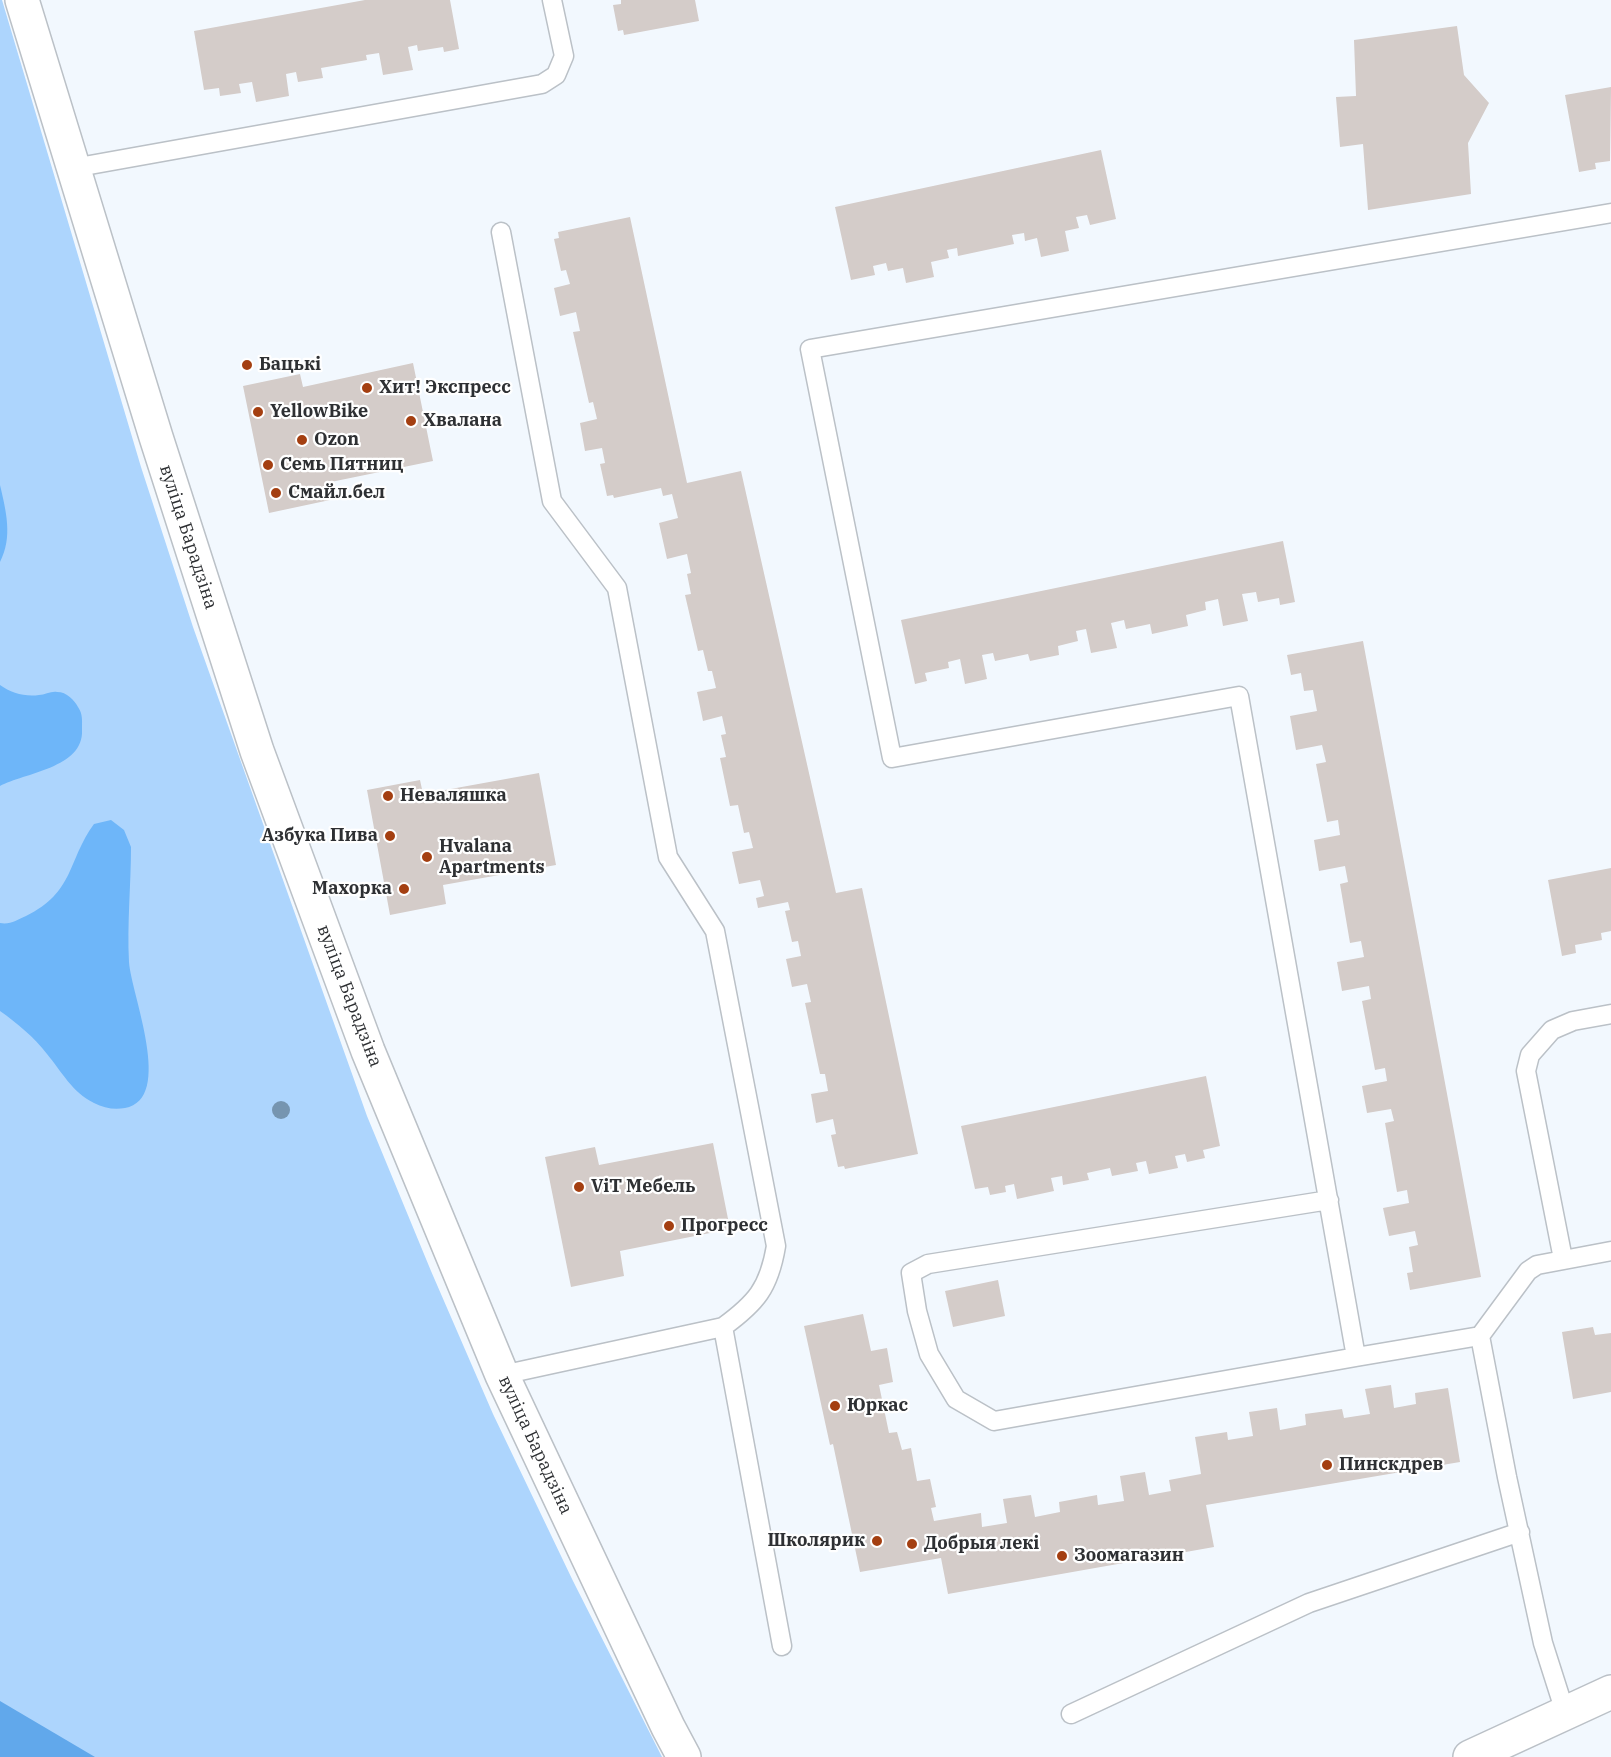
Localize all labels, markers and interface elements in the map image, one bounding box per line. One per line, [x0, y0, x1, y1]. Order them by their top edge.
place label: Бацькі [259, 354, 321, 376]
marker: Бацькі [240, 358, 254, 372]
place label: Хит! Экспресс [379, 377, 511, 399]
marker: Хит! Экспресс [360, 381, 374, 395]
place label: YellowBike [270, 401, 368, 423]
marker: YellowBike [251, 405, 265, 419]
place label: Хвалана [423, 410, 502, 432]
marker: Хвалана [404, 414, 418, 428]
place label: Ozon [314, 429, 359, 451]
marker: Ozon [295, 433, 309, 447]
place label: Семь Пятниц [280, 454, 403, 476]
marker: Семь Пятниц [261, 458, 275, 472]
street label: вуліца Барадзіна [154, 462, 222, 612]
place label: Смайл.бел [288, 482, 385, 504]
marker: Смайл.бел [269, 486, 283, 500]
place label: Неваляшка [400, 785, 507, 807]
marker: Неваляшка [381, 789, 395, 803]
place label: Азбука Пива [262, 825, 378, 847]
marker: Азбука Пива [383, 829, 397, 843]
place label: Hvalana Apartments [439, 836, 545, 878]
marker: Hvalana Apartments [420, 850, 434, 864]
place label: Махорка [312, 878, 392, 900]
marker: Махорка [397, 882, 411, 896]
street label: вуліца Барадзіна [312, 922, 386, 1070]
place label: ViT Мебель [591, 1176, 696, 1198]
marker: ViT Мебель [572, 1180, 586, 1194]
place label: Прогресс [681, 1215, 768, 1237]
marker: Прогресс [662, 1219, 676, 1233]
street label: вуліца Барадзіна [493, 1372, 577, 1518]
place label: Юркас [847, 1395, 908, 1417]
marker: Юркас [828, 1399, 842, 1413]
place label: Пинскдрев [1339, 1454, 1443, 1476]
marker: Пинскдрев [1320, 1458, 1334, 1472]
place label: Школярик [767, 1530, 865, 1552]
place label: Добрыя лекі [924, 1533, 1039, 1555]
marker: Школярик [870, 1534, 884, 1548]
marker: Добрыя лекі [905, 1537, 919, 1551]
place label: Зоомагазин [1074, 1545, 1184, 1567]
marker: Зоомагазин [1055, 1549, 1069, 1563]

